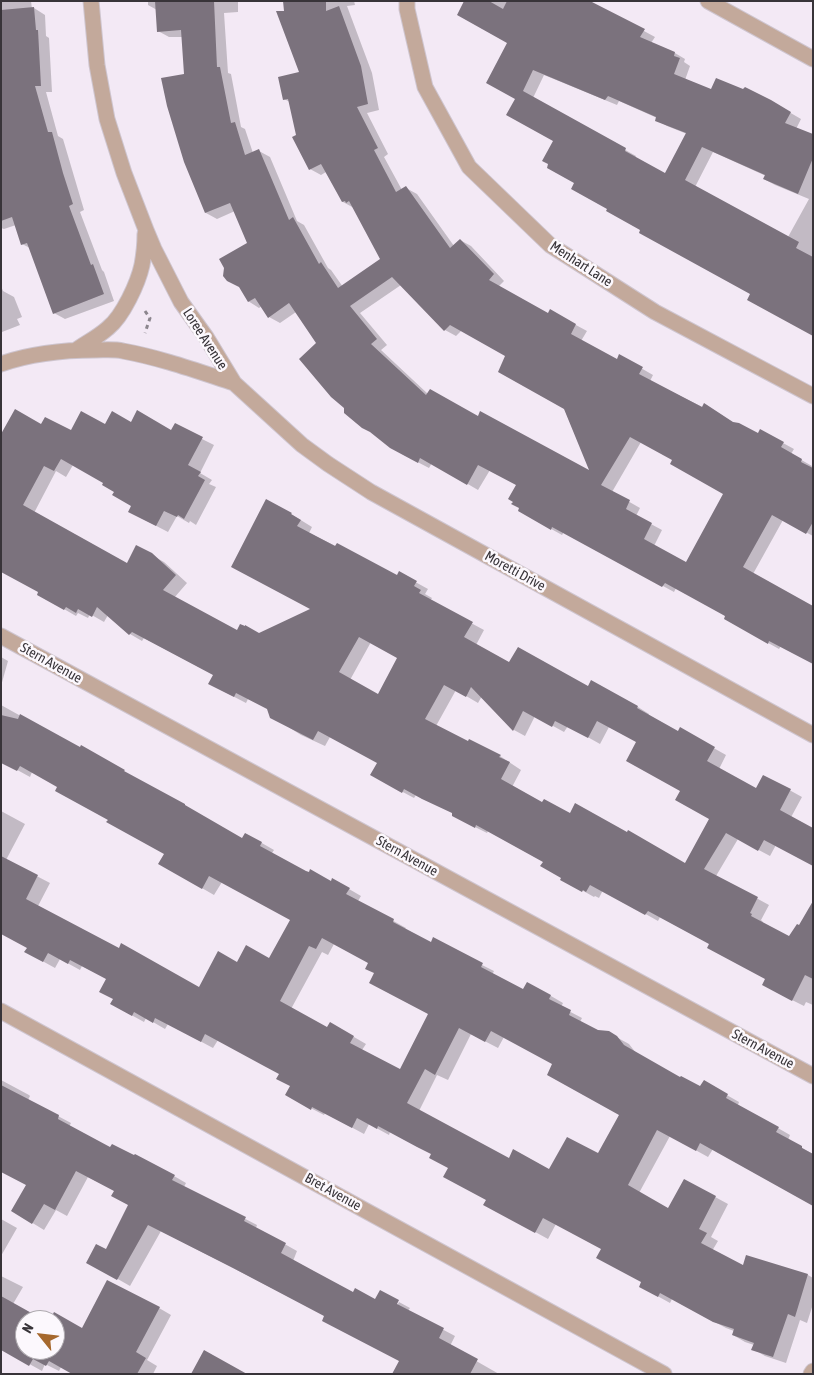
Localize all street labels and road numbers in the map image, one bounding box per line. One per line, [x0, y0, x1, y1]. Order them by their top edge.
street label: Menhart Lane [547, 238, 615, 290]
street label: Loree Avenue [179, 305, 231, 373]
street label: Moretti Drive [482, 547, 548, 595]
street label: Stern Avenue [17, 639, 85, 687]
street label: Stern Avenue [373, 832, 441, 880]
street label: Stern Avenue [729, 1026, 797, 1072]
street label: Bret Avenue [302, 1170, 364, 1214]

